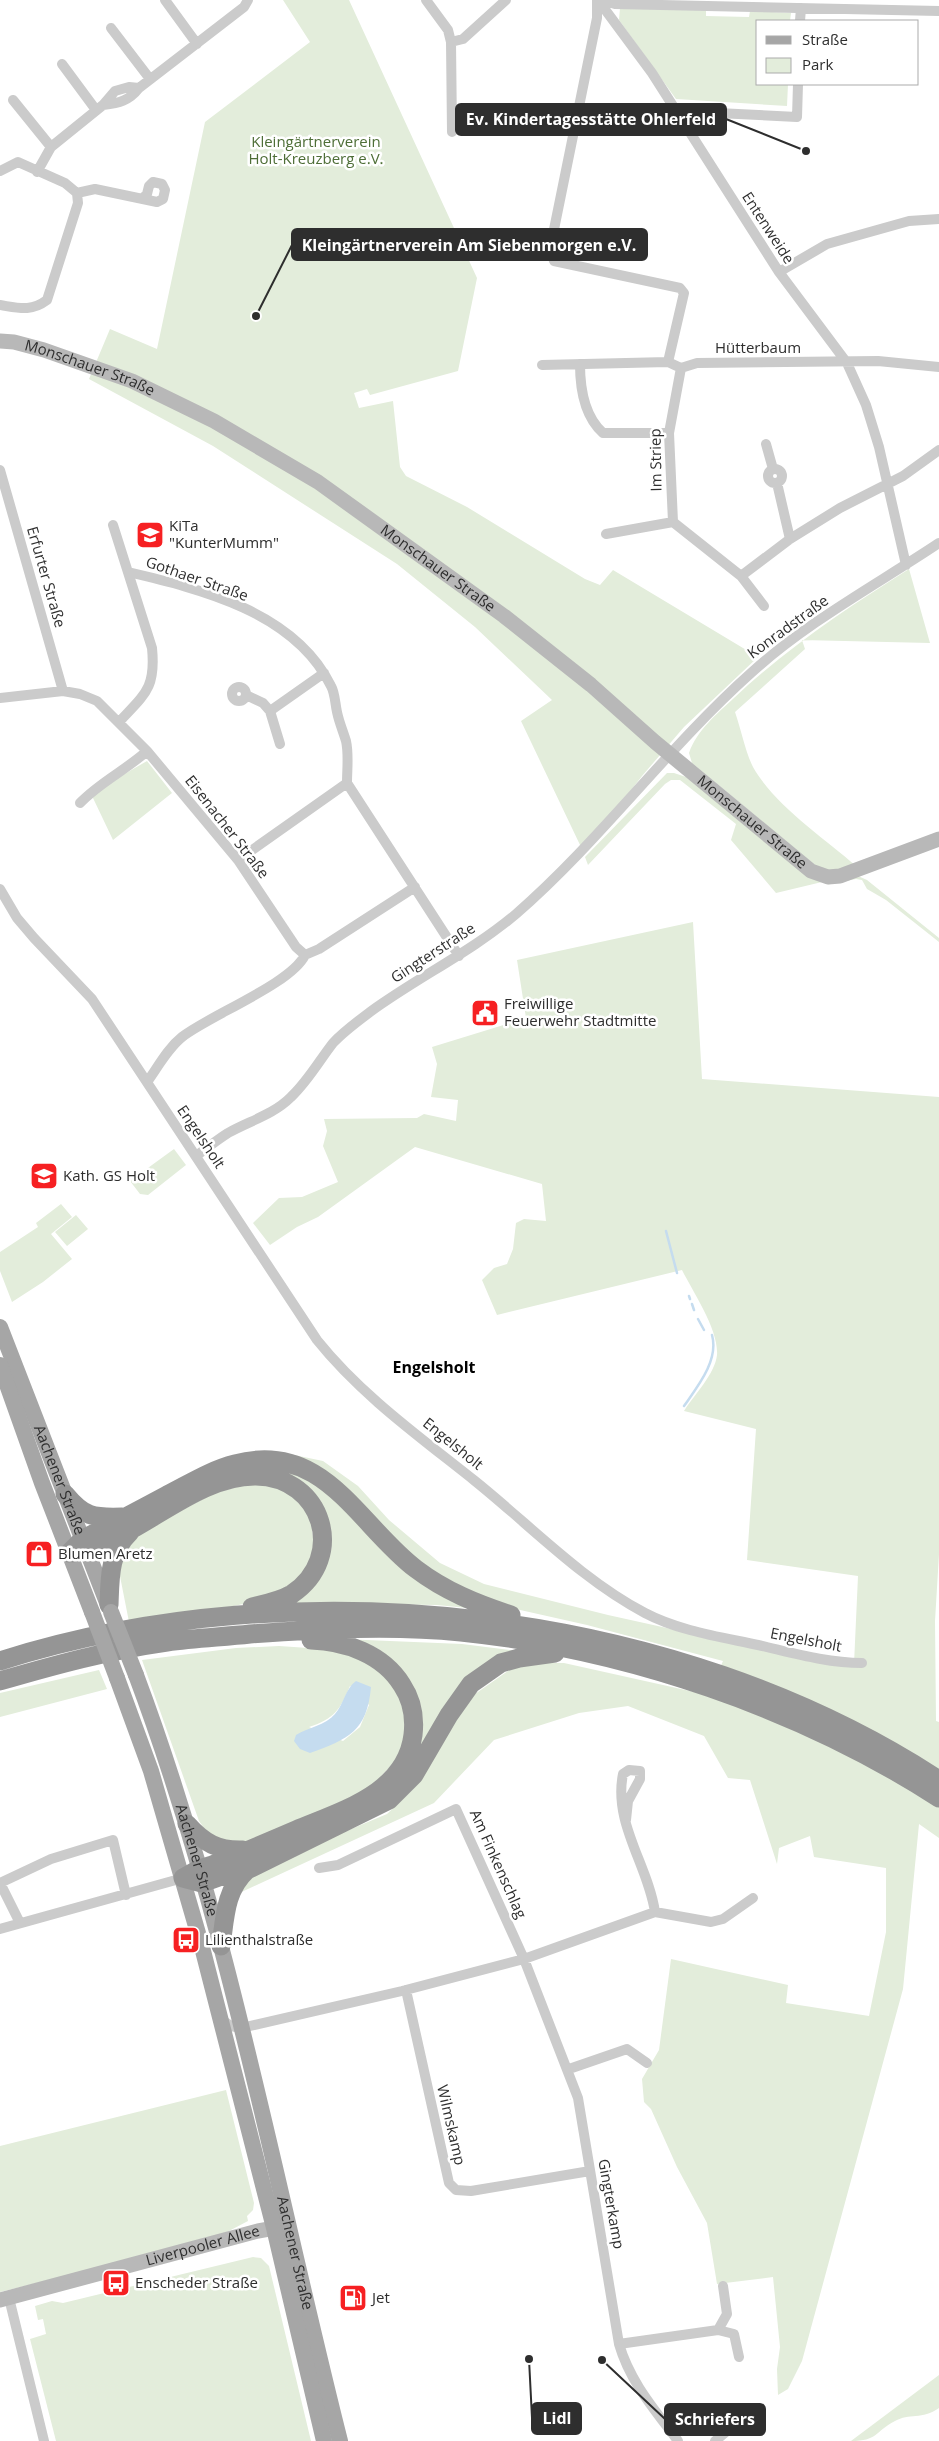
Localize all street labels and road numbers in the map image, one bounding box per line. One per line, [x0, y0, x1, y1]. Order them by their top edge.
street label: Entenweide [738, 188, 800, 267]
street label: Monschauer Straße [23, 334, 159, 400]
street label: Hütterbaum [715, 337, 801, 357]
street label: Im Striep [644, 428, 666, 492]
street label: Monschauer Straße [377, 519, 500, 616]
street label: Erfurter Straße [23, 524, 71, 630]
street label: Gothaer Straße [143, 551, 251, 605]
street label: Konradstraße [743, 590, 832, 662]
street label: Monschauer Straße [693, 770, 812, 873]
street label: Eisenacher Straße [181, 771, 274, 882]
street label: Gingterstraße [386, 917, 478, 987]
street label: Engelsholt [173, 1101, 230, 1172]
street label: Engelsholt [419, 1413, 488, 1474]
street label: Aachener Straße [30, 1422, 91, 1537]
street label: Engelsholt [769, 1622, 844, 1656]
street label: Aachener Straße [172, 1801, 223, 1918]
street label: Am Finkenschlag [466, 1806, 532, 1921]
street label: Wilmskamp [433, 2083, 471, 2167]
street label: Gingterkamp [594, 2157, 630, 2250]
street label: Aachener Straße [273, 2194, 319, 2312]
street label: Liverpooler Allee [143, 2220, 262, 2270]

